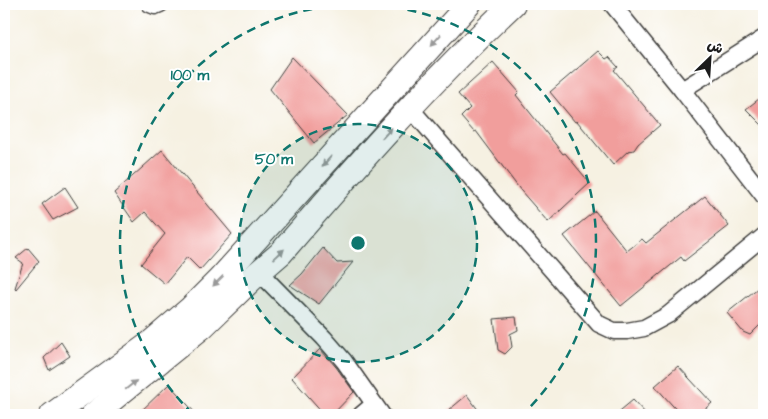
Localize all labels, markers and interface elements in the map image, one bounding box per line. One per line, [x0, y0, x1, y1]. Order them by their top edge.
north arrow [686, 32, 736, 82]
one-way arrow [430, 34, 442, 46]
text: ش [704, 35, 726, 59]
text: 100 m [171, 65, 210, 86]
one-way arrow [381, 128, 393, 140]
text: 50 m [255, 149, 293, 170]
one-way arrow [321, 154, 333, 166]
centre of rings [349, 234, 367, 252]
one-way arrow [272, 248, 284, 260]
one-way arrow [212, 275, 224, 287]
one-way arrow [124, 380, 138, 390]

